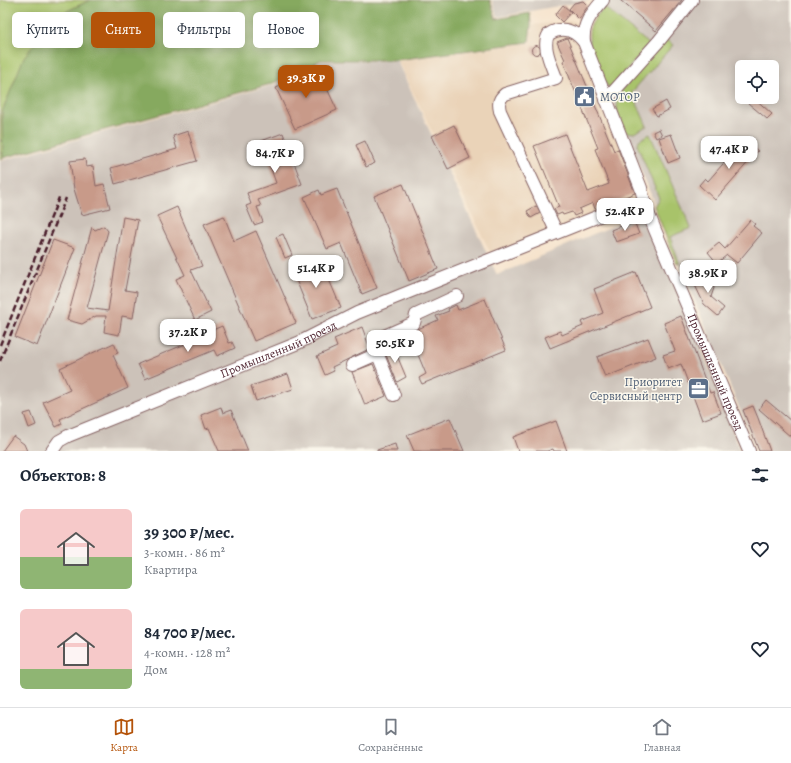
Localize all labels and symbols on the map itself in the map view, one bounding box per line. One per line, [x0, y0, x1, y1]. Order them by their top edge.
pin: 39.3K ₽ [269, 65, 343, 99]
public building icon: МОТОР [572, 84, 598, 110]
place label: МОТОР [600, 89, 640, 105]
pin: 47.4K ₽ [692, 136, 766, 170]
pin: 84.7K ₽ [238, 140, 312, 174]
pin: 52.4K ₽ [588, 198, 662, 232]
pin: 51.4K ₽ [279, 255, 353, 289]
pin: 38.9K ₽ [671, 260, 745, 294]
street label: Промышленный проезд [683, 311, 747, 433]
street label: Промышленный проезд [218, 317, 339, 382]
pin: 37.2K ₽ [151, 319, 225, 353]
pin: 50.5K ₽ [358, 330, 432, 364]
place label: Приоритет Сервисный центр [590, 374, 683, 404]
office icon: Приоритет Сервисный центр [685, 376, 711, 402]

